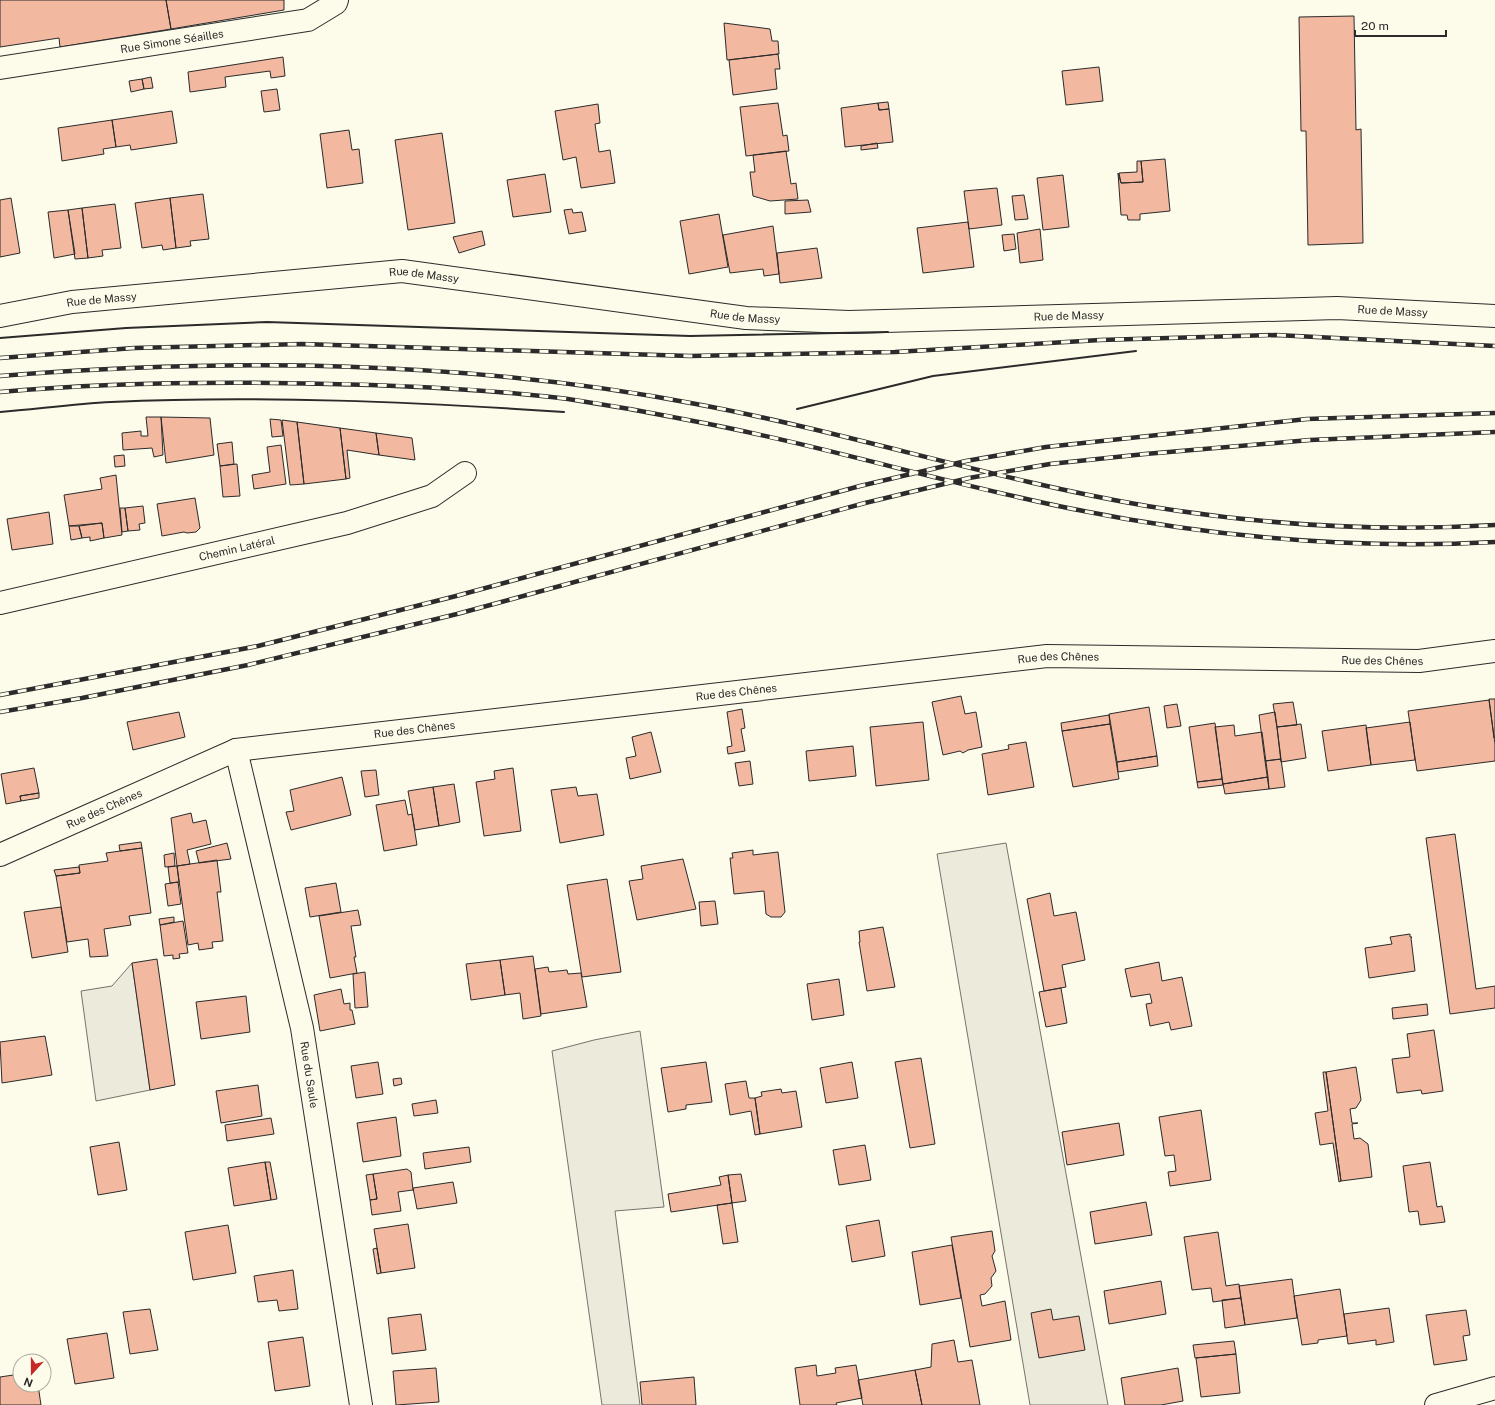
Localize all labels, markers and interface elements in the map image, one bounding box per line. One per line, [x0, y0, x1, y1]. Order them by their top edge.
scale bar [1355, 12, 1446, 38]
text: 20 m [1361, 19, 1389, 33]
street label: Rue Simone Séailles [120, 27, 225, 55]
street label: Rue de Massy [388, 265, 460, 285]
street label: Rue de Massy [65, 290, 137, 309]
street label: Rue de Massy [1357, 303, 1428, 319]
street label: Rue de Massy [709, 307, 781, 325]
street label: Rue de Massy [1033, 309, 1104, 323]
street label: Chemin Latéral [198, 534, 276, 563]
street label: Rue des Chênes [1017, 650, 1100, 665]
street label: Rue des Chênes [1341, 654, 1424, 667]
street label: Rue des Chênes [695, 681, 778, 703]
street label: Rue des Chênes [373, 719, 456, 740]
street label: Rue des Chênes [64, 786, 144, 831]
street label: Rue du Saule [298, 1041, 320, 1109]
north arrow [12, 1353, 52, 1393]
text: N [22, 1375, 35, 1389]

